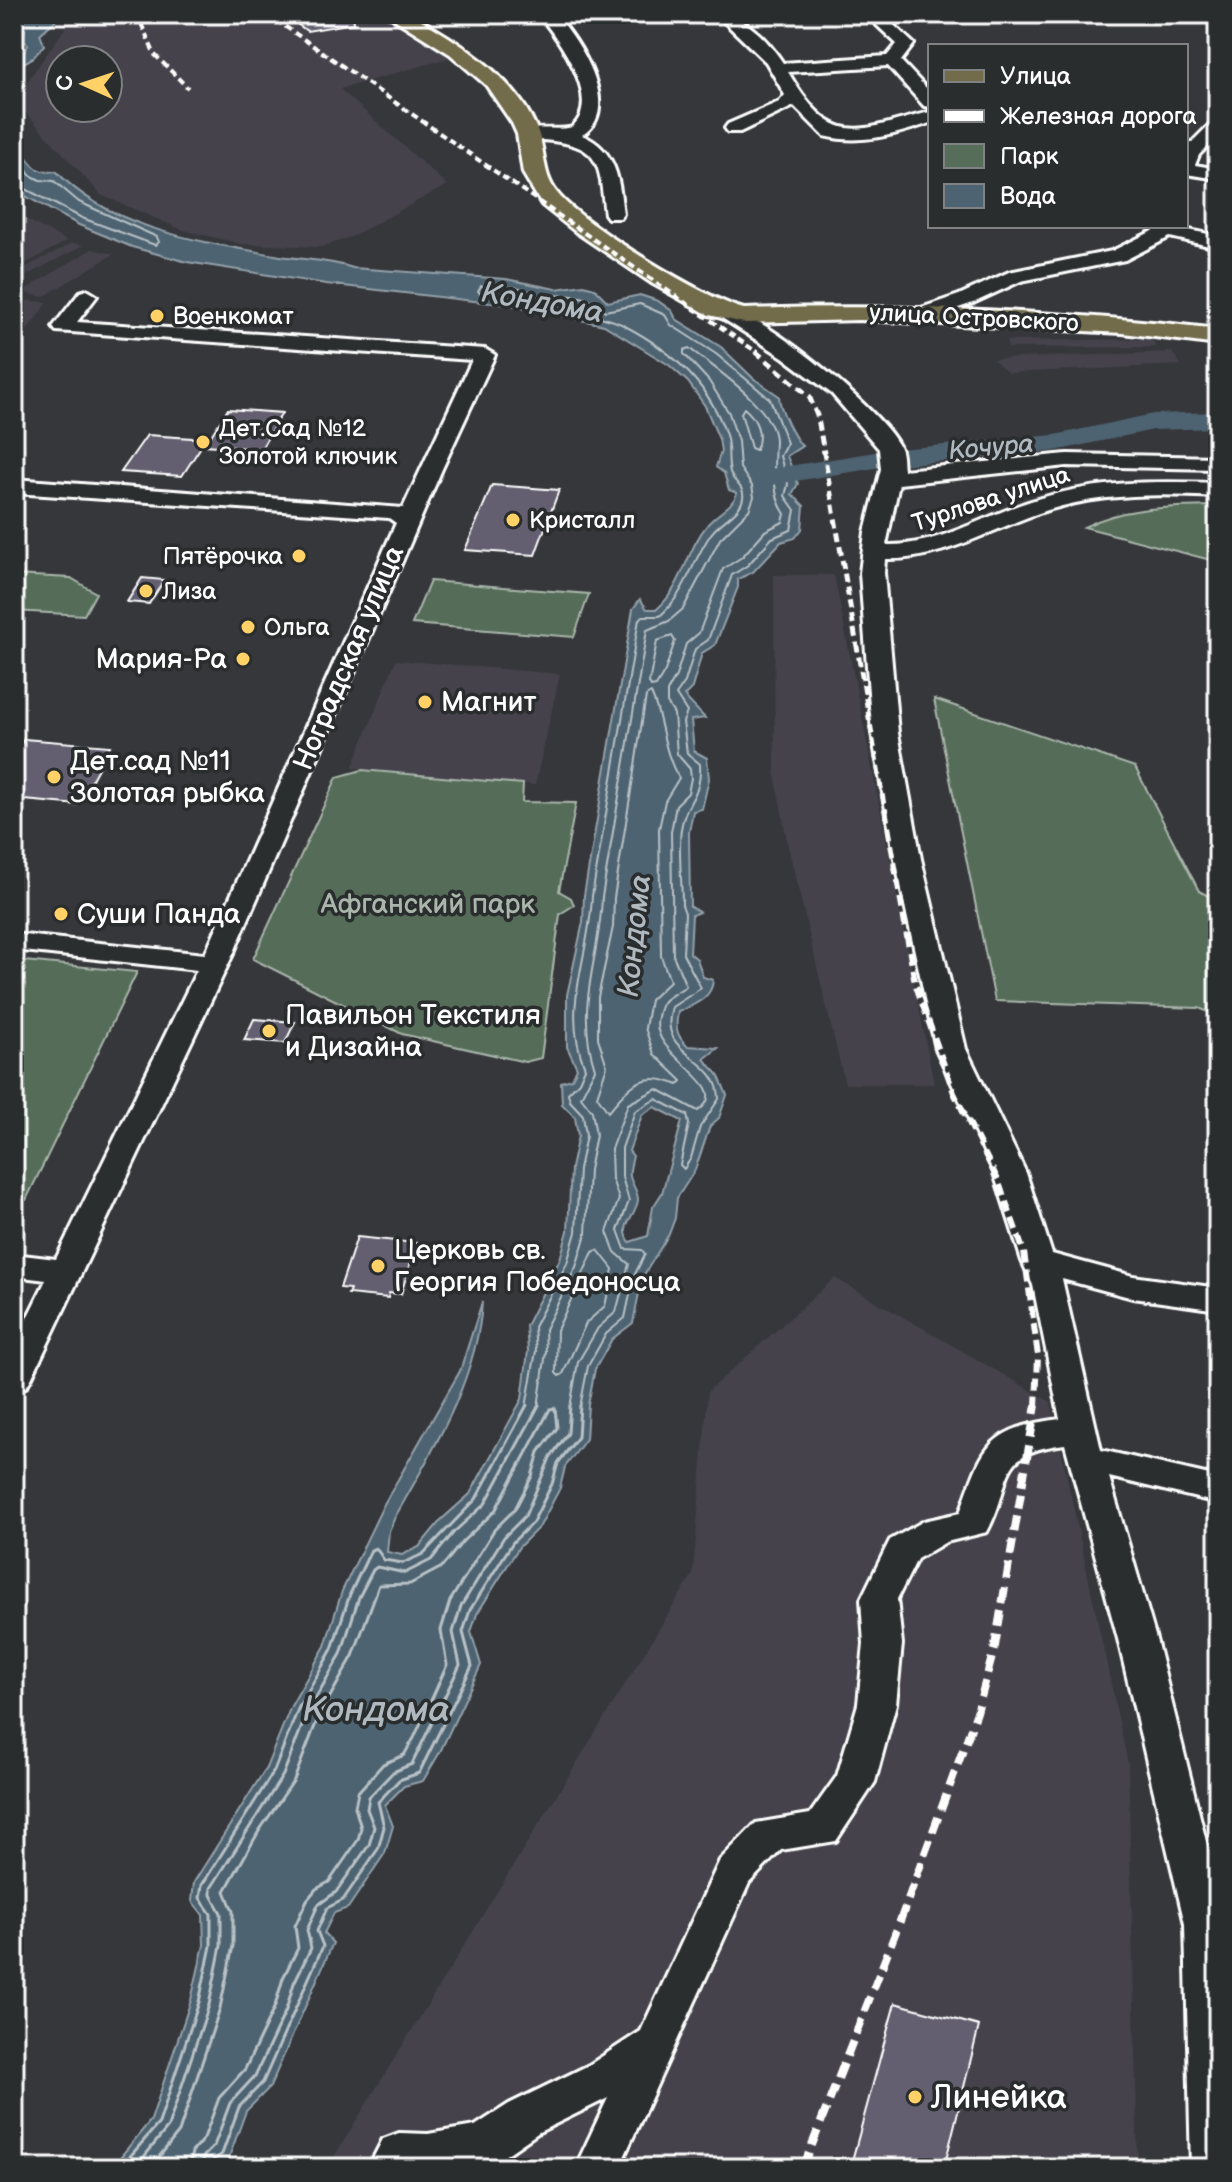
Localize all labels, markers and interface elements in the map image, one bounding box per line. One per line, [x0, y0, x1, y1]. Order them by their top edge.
north arrow [44, 44, 124, 124]
legend [928, 44, 1188, 228]
text: Улица [1000, 62, 1071, 91]
text: С [52, 75, 79, 91]
text: Железная дорога [1000, 102, 1197, 131]
text: Парк [1000, 142, 1059, 171]
text: Вода [1000, 182, 1056, 211]
water label: Кондома [478, 275, 606, 331]
street label: улица Островского [869, 298, 1079, 338]
place label: Военкомат [173, 302, 294, 331]
marker: Военкомат [148, 307, 166, 325]
place label: Дет.Сад №12 Золотой ключик [219, 414, 398, 471]
water label: Кочура [947, 429, 1035, 467]
marker: Дет.Сад №12 Золотой ключик [194, 433, 212, 451]
street label: Турлова улица [908, 460, 1074, 538]
place label: Кристалл [529, 506, 635, 535]
marker: Кристалл [504, 511, 522, 529]
street label: Ноградская улица [287, 540, 411, 775]
place label: Пятёрочка [163, 542, 283, 571]
marker: Пятёрочка [290, 547, 308, 565]
place label: Лиза [161, 577, 216, 606]
marker: Лиза [137, 582, 155, 600]
place label: Ольга [264, 613, 330, 642]
marker: Ольга [239, 618, 257, 636]
place label: Мария-Ра [96, 643, 227, 676]
marker: Мария-Ра [234, 650, 252, 668]
place label: Магнит [441, 686, 536, 719]
marker: Магнит [416, 693, 434, 711]
place label: Дет.сад №11 Золотая рыбка [70, 745, 266, 810]
marker: Дет.сад №11 Золотая рыбка [45, 768, 63, 786]
water label: Кондома [611, 873, 659, 999]
park label: Афганский парк [320, 888, 535, 921]
place label: Суши Панда [77, 898, 241, 931]
marker: Суши Панда [52, 905, 70, 923]
place label: Павильон Текстиля и Дизайна [285, 999, 541, 1064]
marker: Павильон Текстиля и Дизайна [260, 1022, 278, 1040]
place label: Церковь св. Георгия Победоносца [394, 1234, 681, 1299]
marker: Церковь св. Георгия Победоносца [369, 1257, 387, 1275]
water label: Кондома [302, 1689, 450, 1732]
place label: Линейка [930, 2077, 1067, 2118]
marker: Линейка [906, 2088, 924, 2106]

